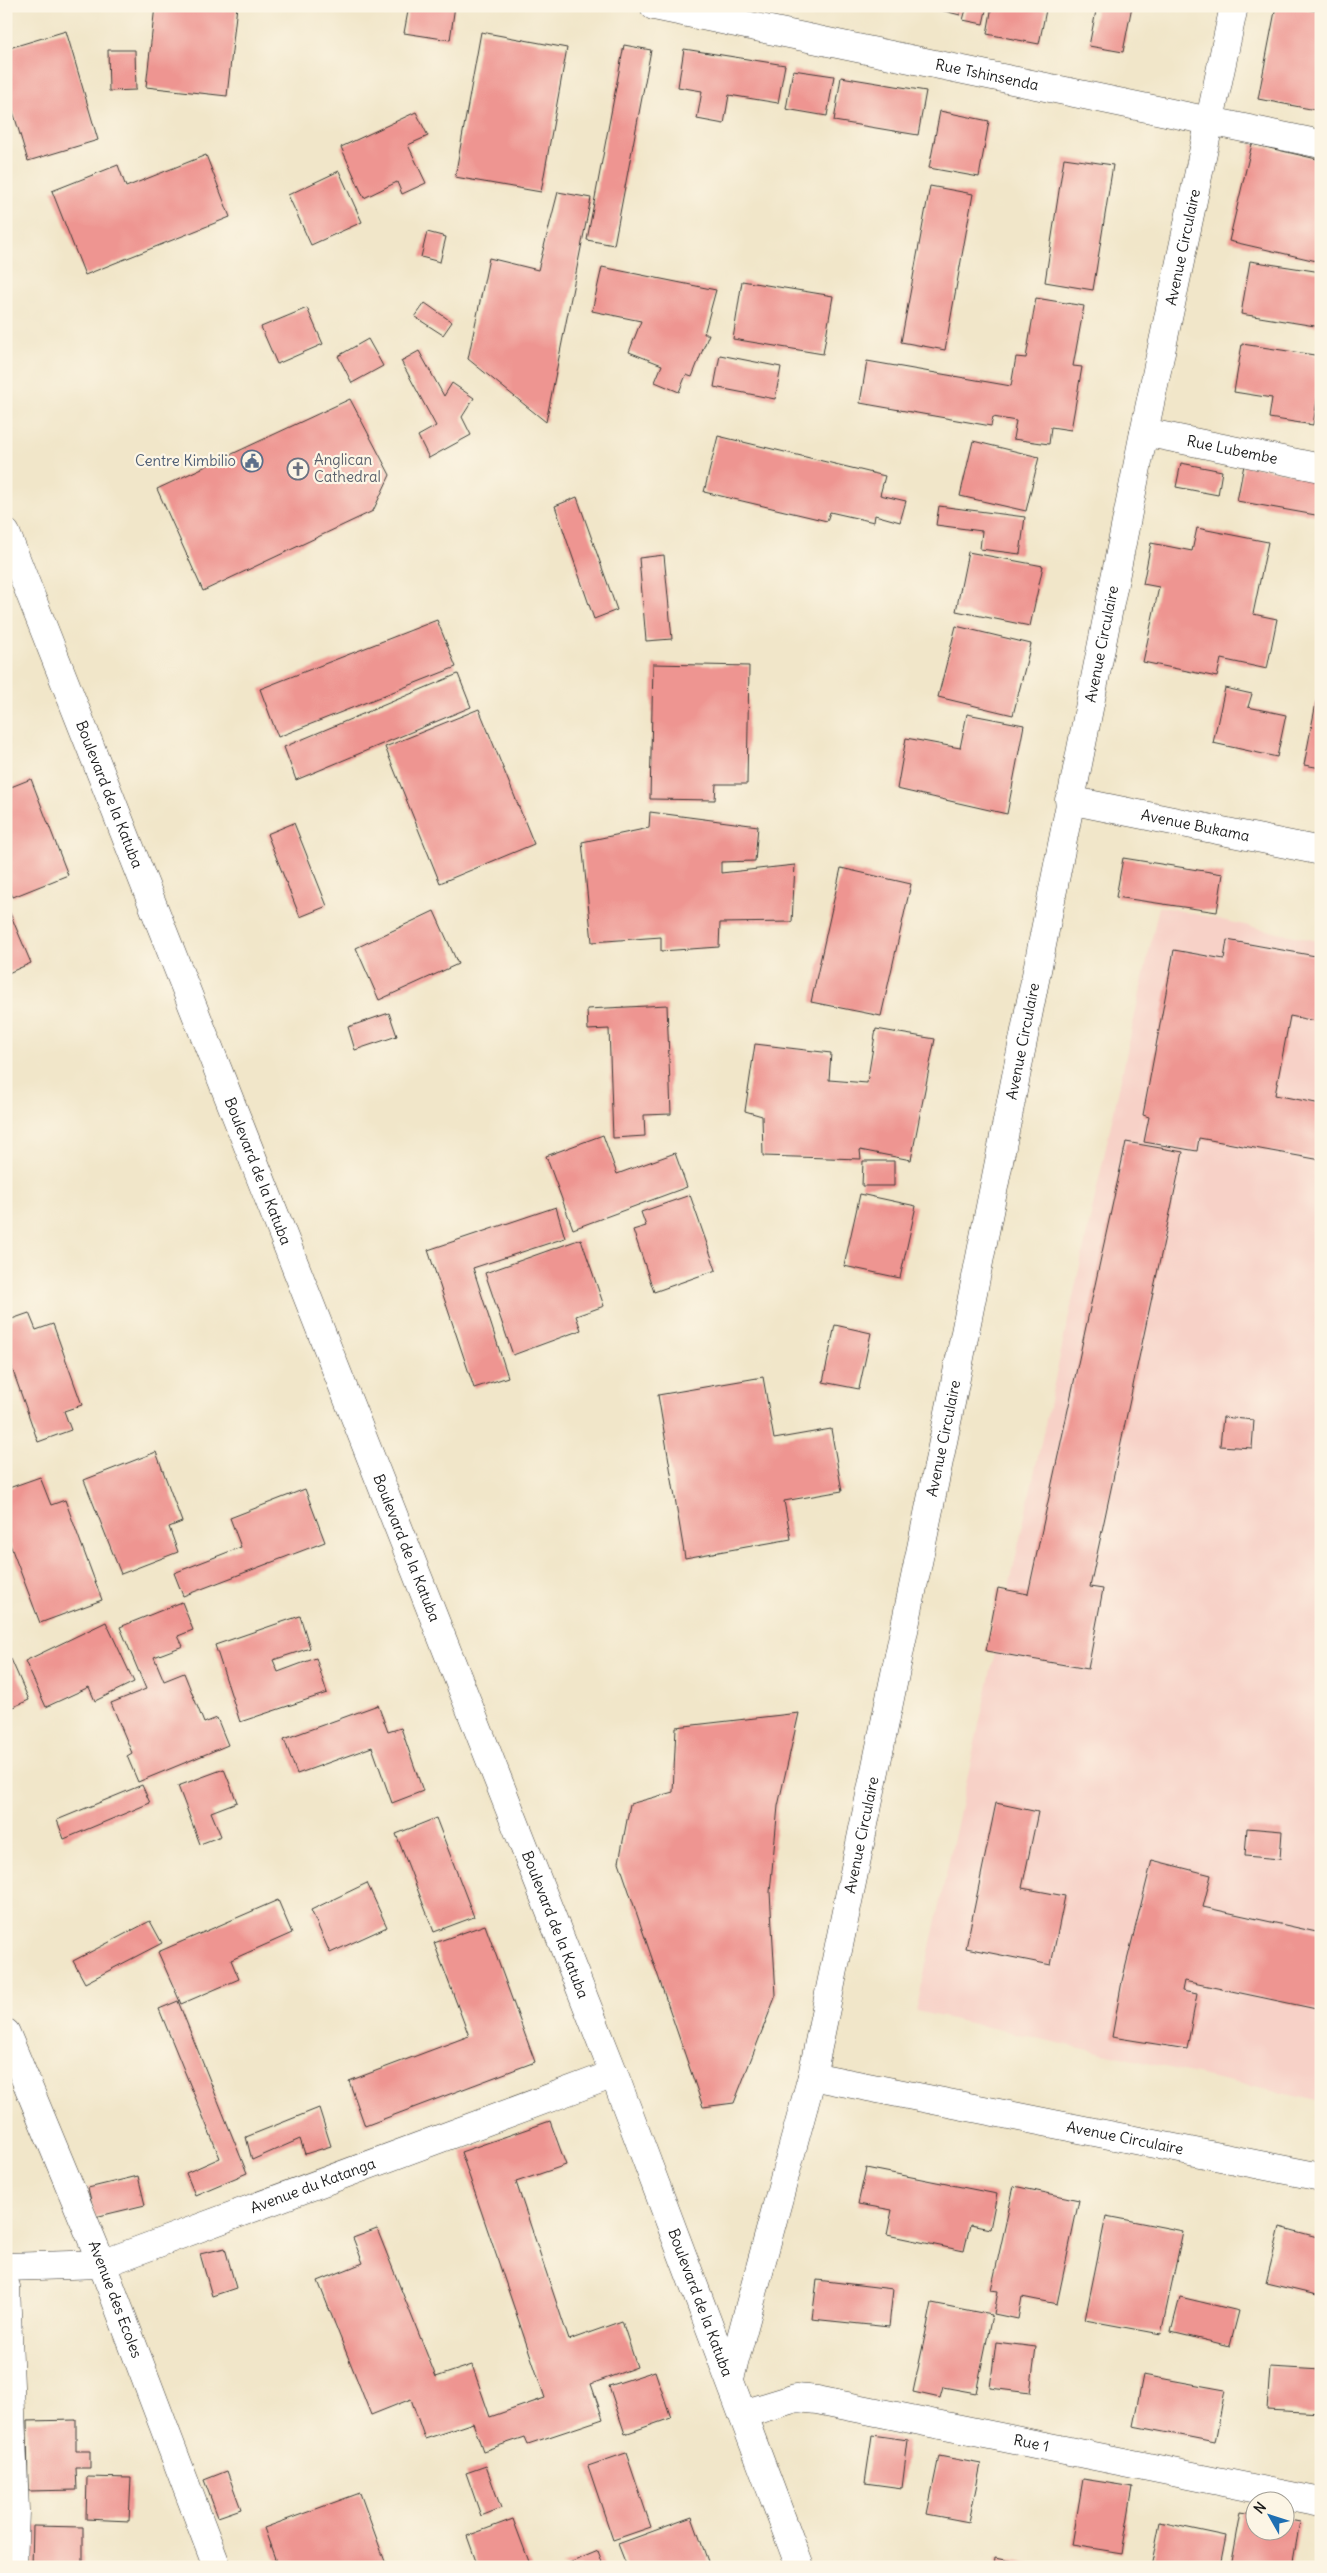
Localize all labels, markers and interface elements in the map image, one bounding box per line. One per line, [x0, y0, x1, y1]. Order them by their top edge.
street label: Rue Tshinsenda [934, 54, 1041, 94]
street label: Avenue Circulaire [1161, 187, 1204, 307]
street label: Rue Lubembe [1185, 431, 1279, 468]
public building icon: Centre Kimbilio [240, 449, 264, 473]
place label: Anglican Cathedral [314, 450, 381, 486]
place label: Centre Kimbilio [135, 451, 236, 470]
church icon: Anglican Cathedral [286, 457, 310, 481]
street label: Avenue Circulaire [1080, 584, 1122, 704]
street label: Boulevard de la Katuba [72, 718, 147, 871]
street label: Avenue Bukama [1140, 805, 1252, 845]
street label: Avenue Circulaire [1002, 981, 1043, 1101]
street label: Boulevard de la Katuba [221, 1094, 296, 1248]
street label: Avenue Circulaire [922, 1378, 964, 1498]
street label: Boulevard de la Katuba [369, 1471, 445, 1625]
street label: Avenue Circulaire [840, 1775, 883, 1895]
street label: Boulevard de la Katuba [518, 1848, 593, 2001]
street label: Avenue Circulaire [1065, 2117, 1185, 2158]
street label: Avenue du Katanga [247, 2153, 378, 2217]
street label: Boulevard de la Katuba [664, 2226, 737, 2380]
street label: Avenue des Ecoles [84, 2238, 147, 2361]
street label: Rue 1 [1012, 2430, 1051, 2456]
north arrow [1244, 2490, 1294, 2540]
text: N [1250, 2498, 1270, 2517]

